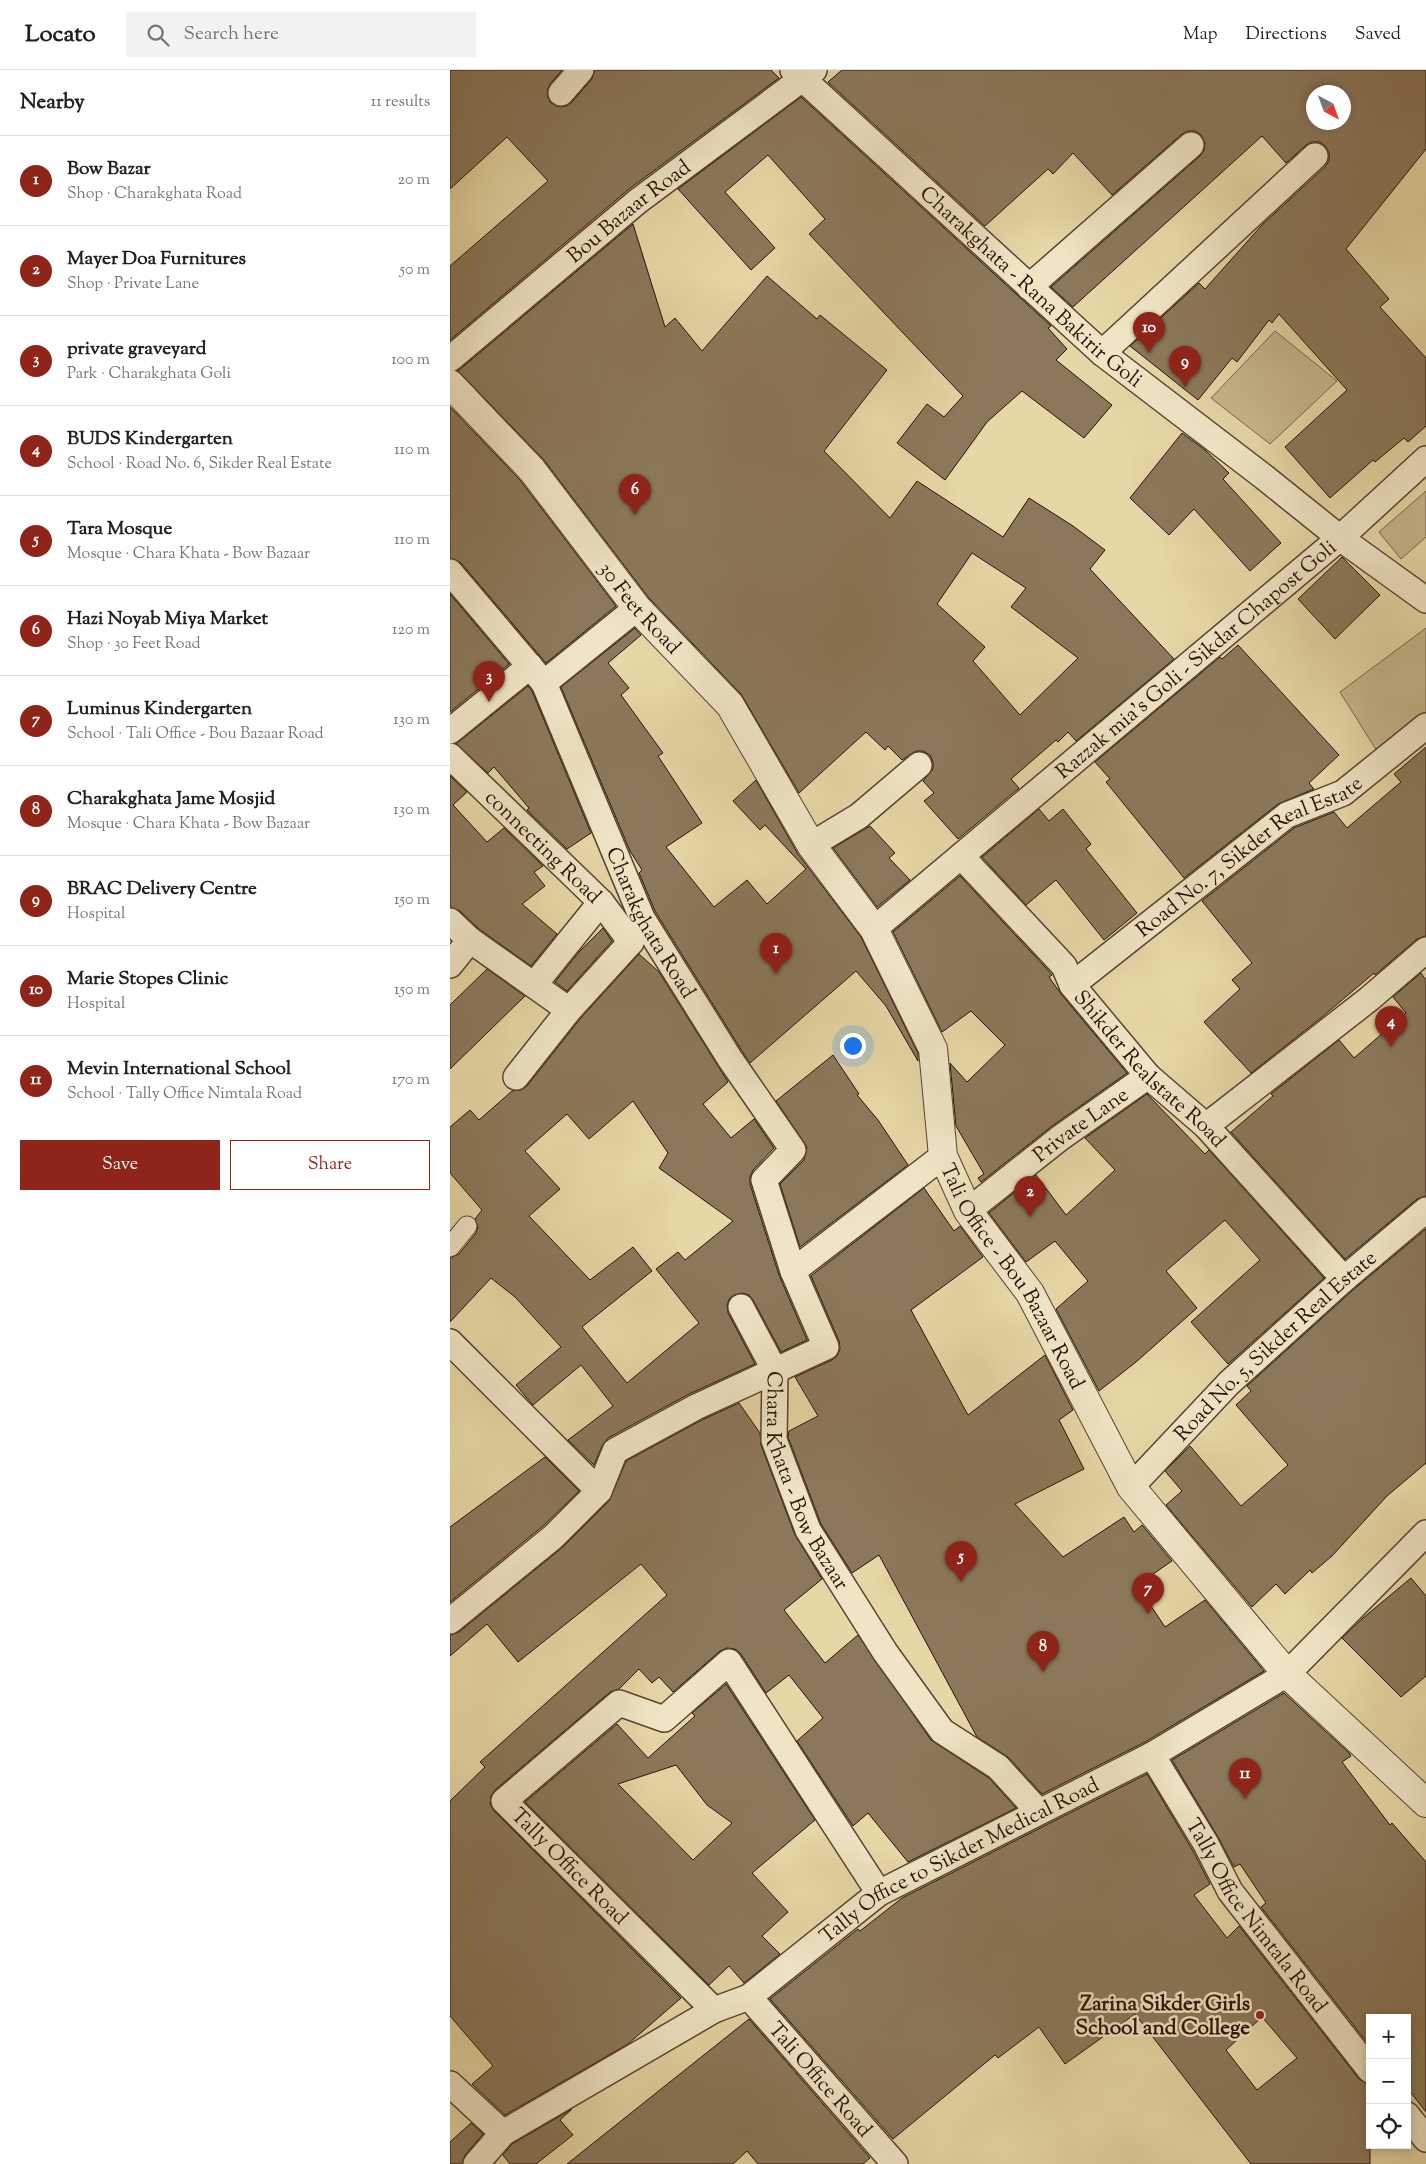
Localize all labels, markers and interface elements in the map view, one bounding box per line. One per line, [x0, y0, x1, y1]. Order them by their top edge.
search box [126, 12, 476, 57]
text: Locato [25, 18, 96, 52]
icon: search [144, 21, 172, 49]
text: Search here [184, 21, 279, 48]
text: Map [1183, 22, 1218, 48]
text: Directions [1246, 22, 1327, 48]
text: Saved [1355, 22, 1401, 48]
north arrow [1306, 85, 1351, 130]
text: Nearby [20, 88, 85, 118]
text: 11 results [371, 91, 430, 114]
street label: Bou Bazaar Road [561, 154, 698, 271]
text: Bow Bazar [67, 156, 151, 183]
text: 1 [33, 169, 39, 192]
text: 20 m [397, 169, 430, 192]
street label: Charakghata - Rana Bakirir Goli [912, 180, 1148, 396]
text: Shop · Charakghata Road [67, 183, 242, 206]
text: Mayer Doa Furnitures [67, 246, 246, 273]
text: 2 [32, 259, 40, 282]
text: 50 m [399, 259, 430, 282]
text: Shop · Private Lane [67, 273, 199, 296]
pin: 10 [1133, 312, 1165, 353]
text: private graveyard [67, 336, 207, 363]
pin: 9 [1169, 346, 1201, 387]
text: 3 [33, 349, 39, 372]
text: 100 m [391, 349, 430, 372]
text: Park · Charakghata Goli [67, 363, 231, 386]
text: BUDS Kindergarten [67, 426, 233, 453]
text: 4 [32, 439, 40, 462]
text: 110 m [394, 439, 430, 462]
text: School · Road No. 6, Sikder Real Estate [67, 453, 332, 476]
pin: 6 [619, 474, 651, 515]
text: Tara Mosque [67, 516, 172, 543]
text: 5 [33, 529, 39, 552]
text: 110 m [394, 529, 430, 552]
street label: Razzak mia's Goli - Sikdar Chapost Goli [1050, 534, 1344, 787]
text: Mosque · Chara Khata - Bow Bazaar [67, 543, 310, 566]
street label: 30 Feet Road [590, 556, 687, 662]
text: Hazi Noyab Miya Market [67, 606, 268, 633]
text: 6 [32, 619, 40, 642]
text: 120 m [392, 619, 430, 642]
text: Shop · 30 Feet Road [67, 633, 201, 656]
pin: 3 [473, 661, 505, 702]
text: Luminus Kindergarten [67, 696, 252, 723]
text: 7 [32, 709, 40, 732]
text: 130 m [393, 709, 430, 732]
text: School · Tali Office - Bou Bazaar Road [67, 723, 324, 746]
street label: Road No. 7, Sikder Real Estate [1130, 770, 1370, 946]
street label: connecting Road [477, 784, 607, 912]
text: Charakghata Jame Mosjid [67, 786, 275, 813]
text: 8 [32, 799, 40, 822]
text: 130 m [393, 799, 430, 822]
text: Mosque · Chara Khata - Bow Bazaar [67, 813, 310, 836]
street label: Charakghata Road [597, 843, 702, 1005]
text: BRAC Delivery Centre [67, 876, 257, 903]
text: 9 [32, 889, 40, 912]
text: 150 m [394, 889, 430, 912]
text: Hospital [67, 903, 125, 926]
pin: 1 [760, 933, 792, 974]
text: Marie Stopes Clinic [67, 966, 228, 993]
text: 10 [29, 979, 43, 1002]
text: 150 m [394, 979, 430, 1002]
street label: Shikder Realstate Road [1065, 984, 1232, 1155]
text: Hospital [67, 993, 125, 1016]
pin: 4 [1375, 1006, 1407, 1047]
your location [840, 1033, 866, 1059]
text: Mevin International School [67, 1056, 291, 1083]
text: 11 [31, 1069, 41, 1092]
text: 170 m [392, 1069, 430, 1092]
street label: Private Lane [1027, 1081, 1135, 1171]
text: School · Tally Office Nimtala Road [67, 1083, 302, 1106]
button: Save [20, 1140, 220, 1190]
button: Share [230, 1140, 430, 1190]
street label: Tali Office - Bou Bazaar Road [931, 1159, 1091, 1395]
pin: 2 [1014, 1176, 1046, 1217]
street label: Road No. 5, Sikder Real Estate [1168, 1245, 1384, 1449]
street label: Chara Khata - Bow Bazaar [757, 1371, 855, 1596]
pin: 5 [945, 1541, 977, 1582]
pin: 7 [1132, 1573, 1164, 1614]
pin: 8 [1027, 1631, 1059, 1672]
pin: 11 [1229, 1758, 1261, 1799]
street label: Tally Office to Sikder Medical Road [814, 1771, 1105, 1952]
street label: Tally Office Road [503, 1802, 634, 1933]
street label: Tally Office Nimtala Road [1177, 1813, 1333, 2020]
place label: Zarina Sikder Girls School and College [1076, 1990, 1250, 2044]
marker: Zarina Sikder Girls School and College [1254, 2009, 1266, 2021]
map controls [1366, 2014, 1411, 2149]
button: + [1366, 2014, 1411, 2059]
street label: Tali Office Road [760, 2016, 878, 2145]
button: − [1366, 2059, 1411, 2104]
button: locate [1366, 2104, 1411, 2149]

